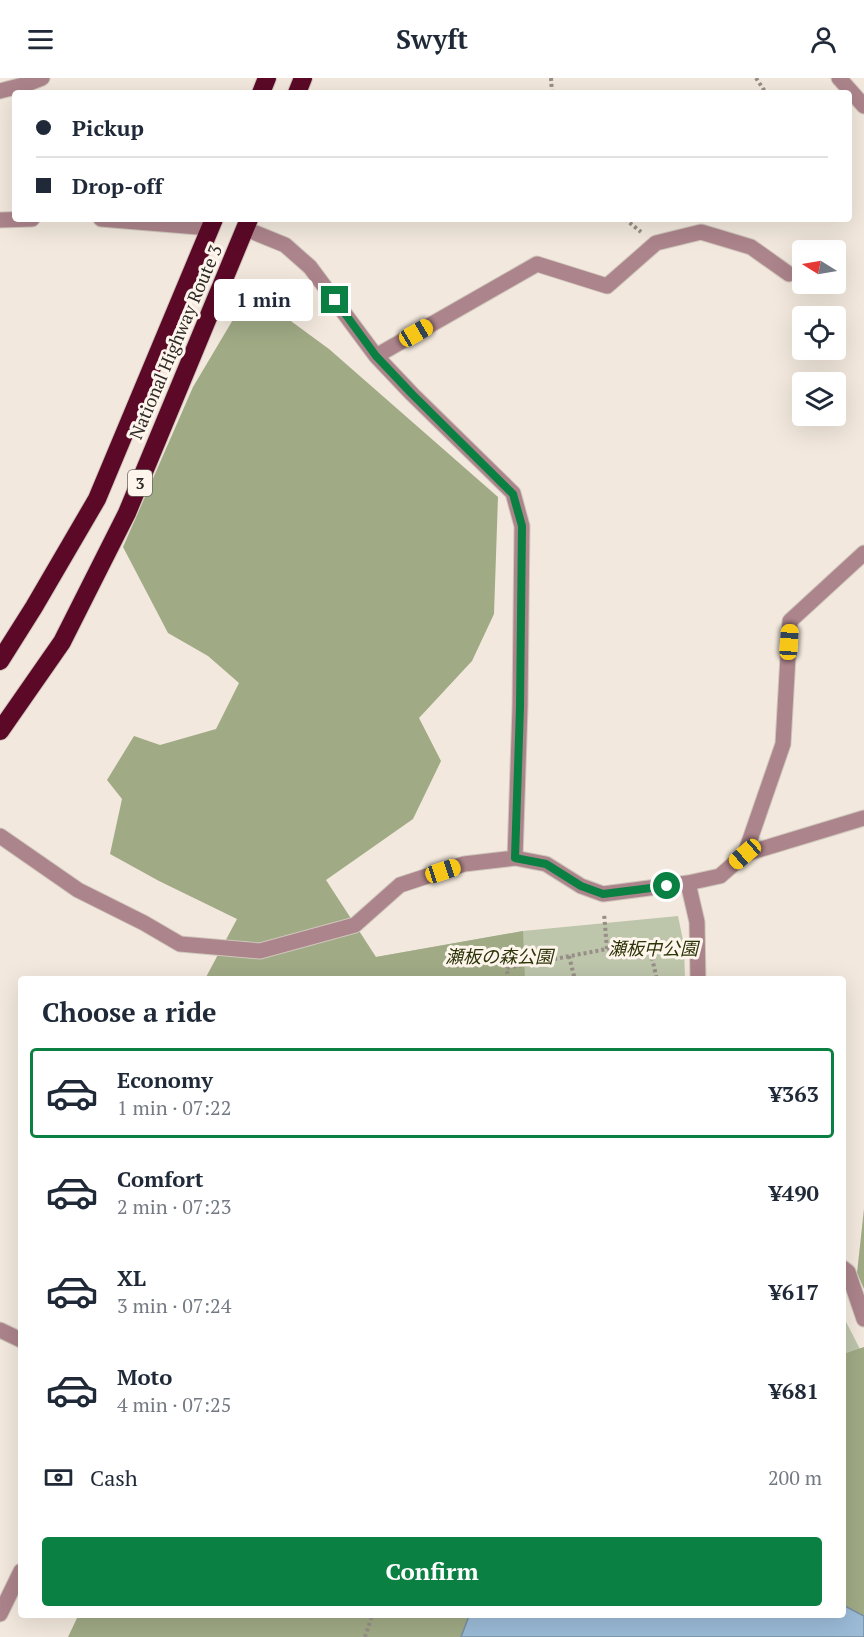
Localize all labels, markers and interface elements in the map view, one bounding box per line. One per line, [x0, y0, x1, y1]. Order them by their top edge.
text: Swyft [396, 21, 468, 57]
icon: menu [24, 23, 57, 56]
icon: person [807, 23, 840, 56]
text: Pickup [72, 113, 144, 142]
text: Drop-off [72, 171, 163, 200]
north arrow [792, 240, 846, 294]
map controls [792, 240, 846, 426]
street label: National Highway Route 3 [123, 241, 227, 443]
callout: 1 min [215, 279, 314, 321]
text: 1 min [236, 286, 291, 313]
route end [321, 286, 348, 313]
button: locate [792, 306, 846, 360]
car [396, 316, 436, 350]
button: layers [792, 372, 846, 426]
road number: 3 [128, 470, 152, 496]
car [779, 623, 799, 661]
car [726, 835, 764, 873]
car [423, 857, 463, 885]
route start [653, 872, 680, 899]
park label: 瀬板中公園 [608, 936, 701, 960]
park label: 瀬板の森公園 [445, 944, 556, 968]
text: Choose a ride [42, 994, 217, 1030]
text: Economy [117, 1065, 213, 1094]
icon: car [45, 1066, 99, 1120]
text: ¥363 [769, 1079, 819, 1108]
text: 1 min · 07:22 [117, 1094, 231, 1121]
text: Comfort [117, 1164, 203, 1193]
icon: car [45, 1165, 99, 1219]
text: ¥490 [769, 1178, 819, 1207]
text: 2 min · 07:23 [117, 1193, 231, 1220]
text: XL [117, 1263, 146, 1292]
icon: car [45, 1264, 99, 1318]
text: ¥617 [769, 1277, 819, 1306]
text: 3 min · 07:24 [117, 1292, 231, 1319]
text: Moto [117, 1362, 172, 1391]
icon: car [45, 1363, 99, 1417]
text: ¥681 [769, 1376, 819, 1405]
text: 4 min · 07:25 [117, 1391, 231, 1418]
icon: cash [42, 1461, 75, 1494]
text: Cash [90, 1463, 138, 1492]
text: 200 m [768, 1464, 822, 1491]
button: Confirm [42, 1537, 822, 1606]

